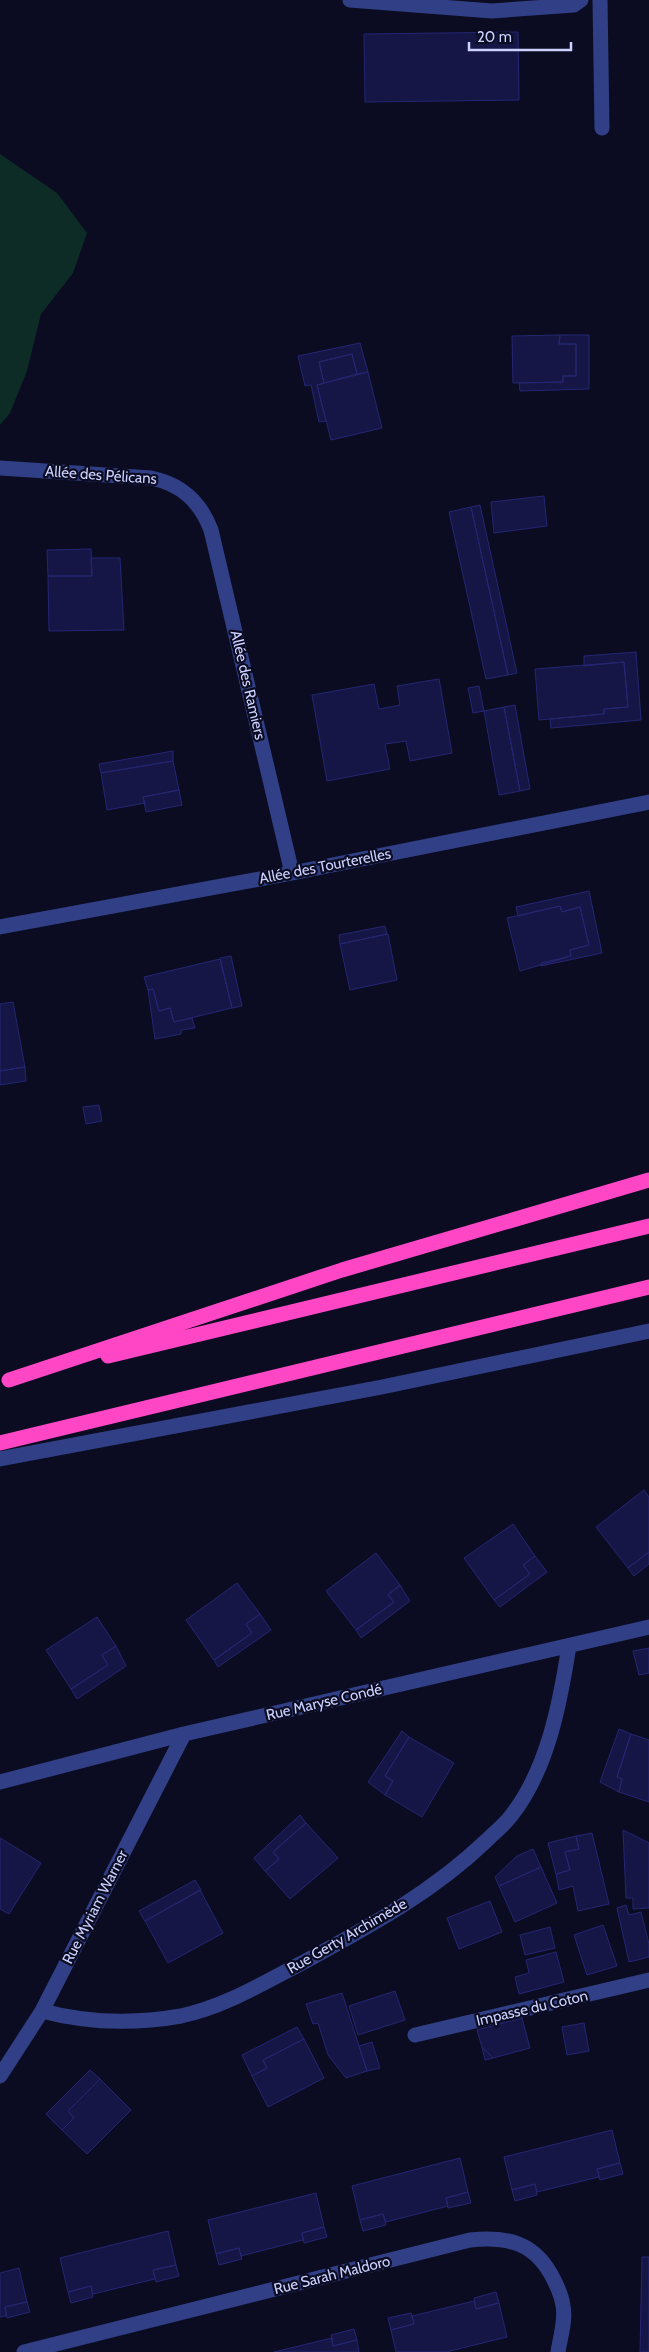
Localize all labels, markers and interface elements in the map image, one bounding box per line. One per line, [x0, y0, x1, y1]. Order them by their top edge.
scale bar [469, 20, 572, 52]
text: 20 m [477, 28, 512, 46]
street label: Allée des Pélicans [45, 462, 157, 488]
street label: Allée des Ramiers [227, 629, 269, 741]
street label: Allée des Tourterelles [258, 844, 392, 888]
street label: Rue Maryse Condé [264, 1680, 384, 1724]
street label: Rue Myriam Warner [59, 1847, 132, 1967]
street label: Rue Gerty Archimède [284, 1894, 410, 1978]
street label: Impasse du Coton [474, 1986, 590, 2030]
street label: Rue Sarah Maldoro [272, 2252, 392, 2298]

